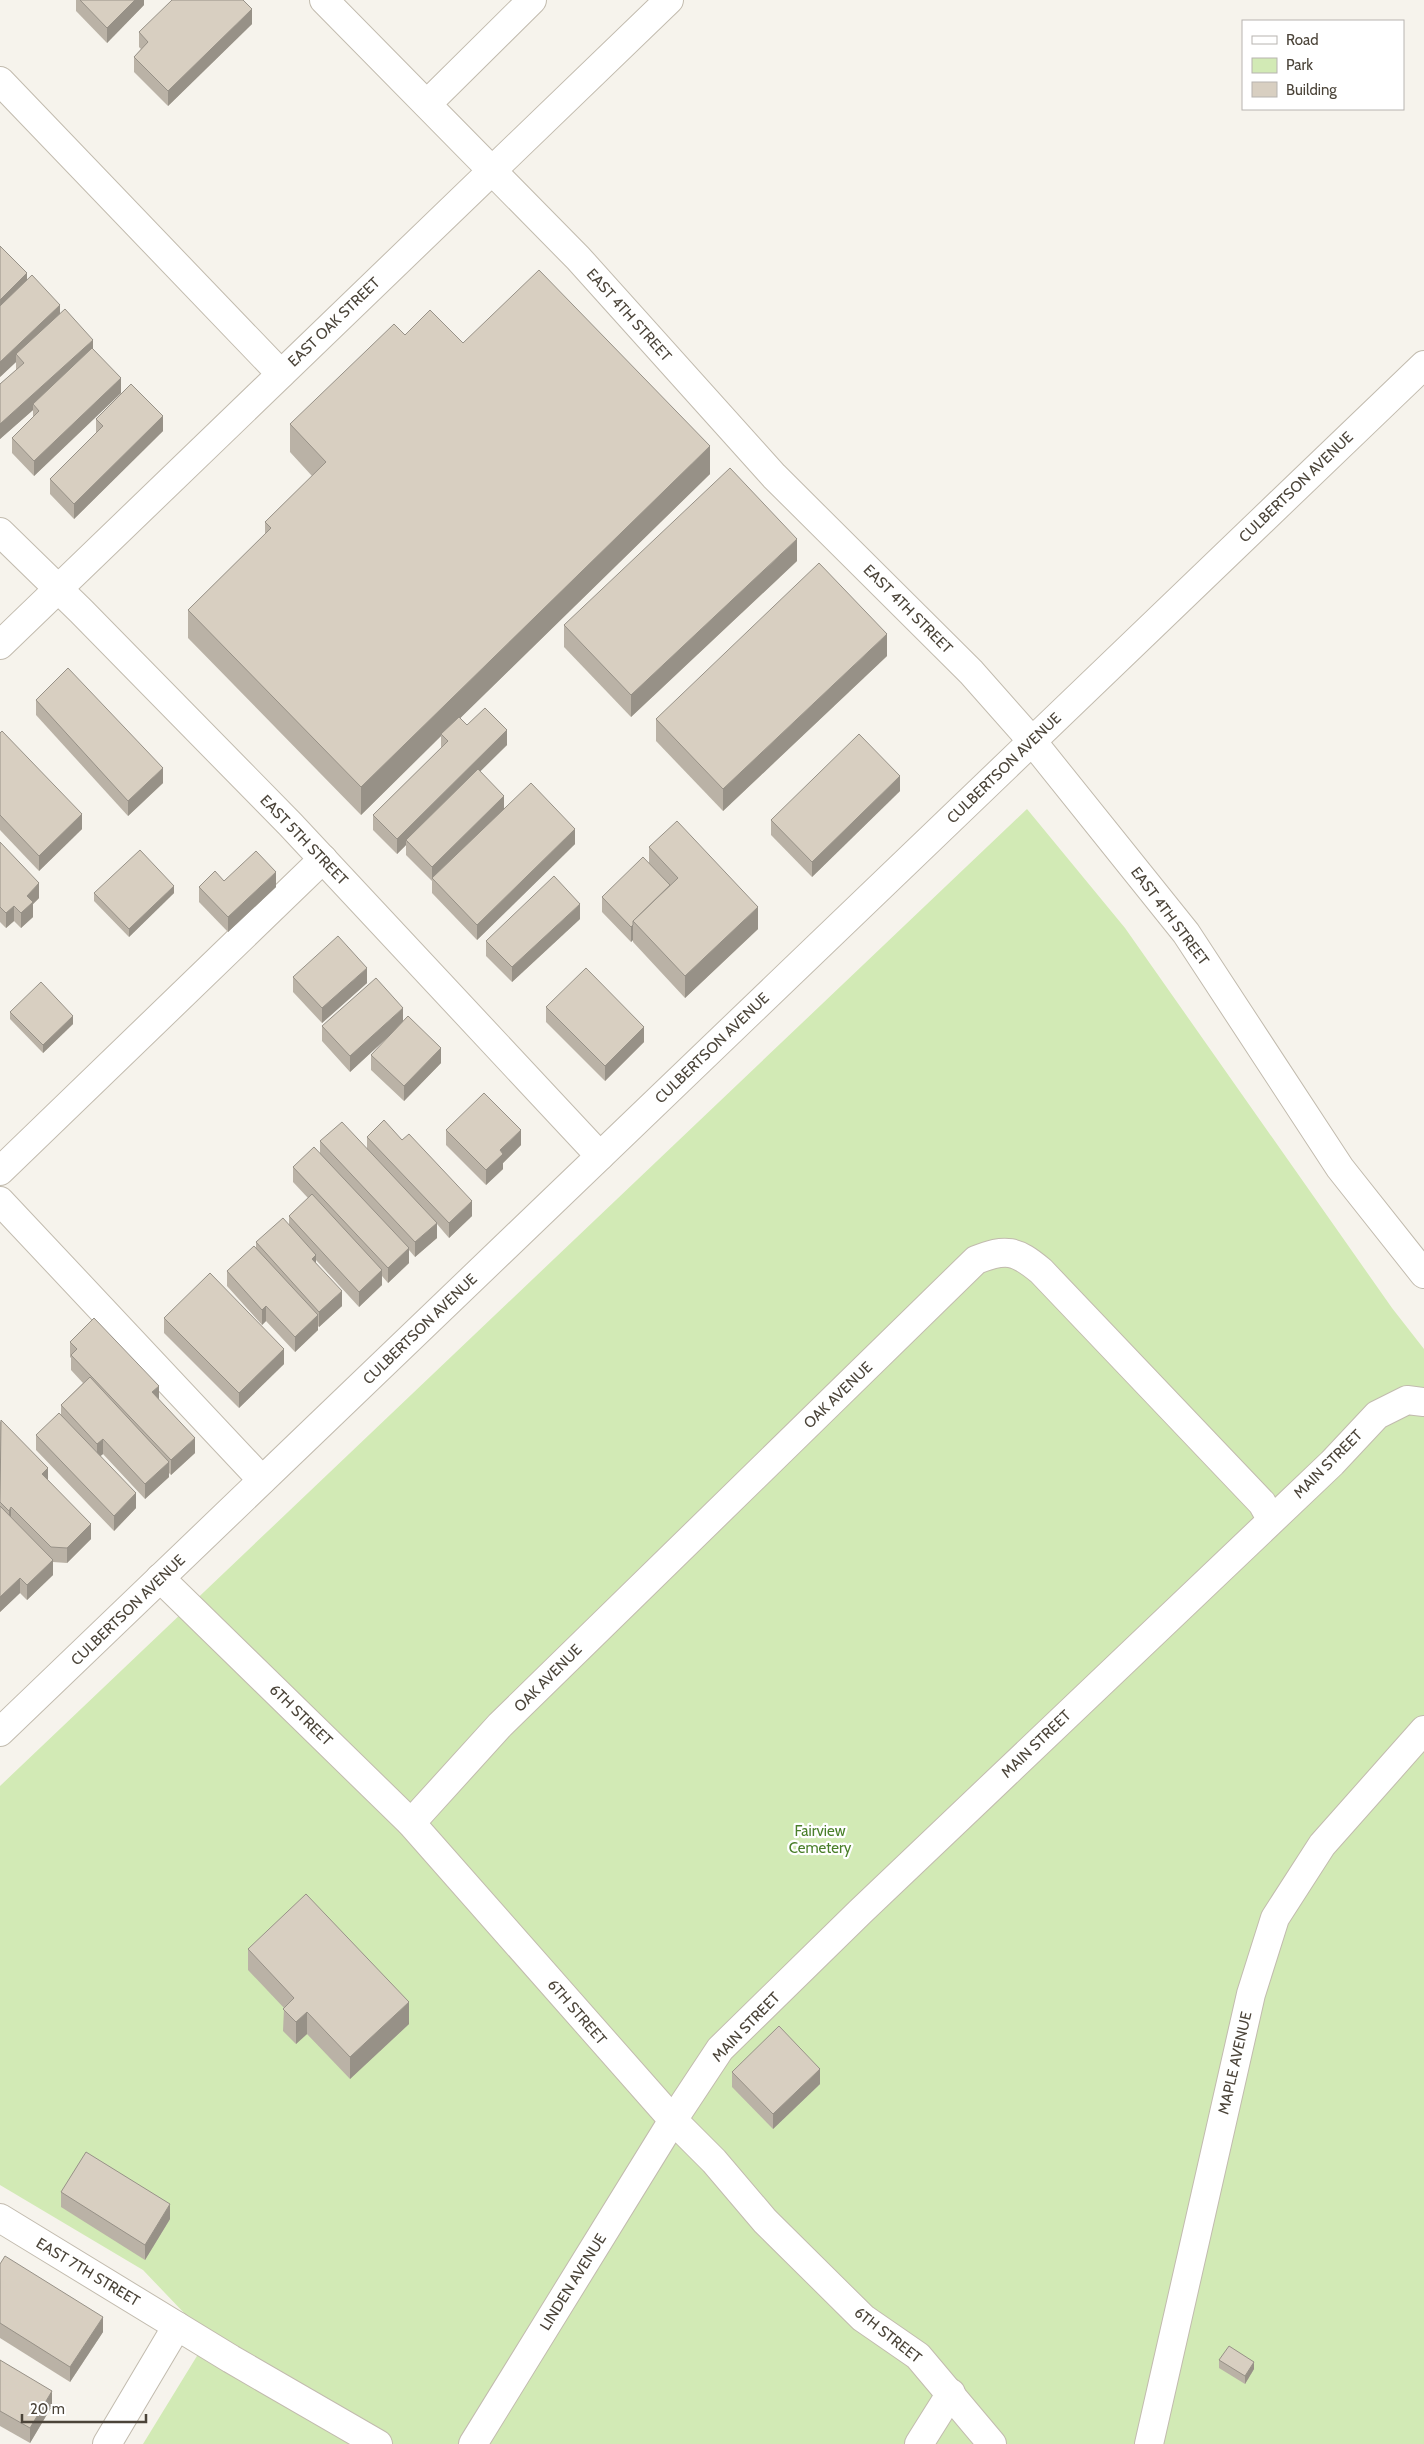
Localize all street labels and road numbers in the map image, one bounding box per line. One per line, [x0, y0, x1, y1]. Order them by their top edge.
street label: EAST 4TH STREET [583, 265, 675, 365]
street label: EAST OAK STREET [284, 274, 384, 370]
street label: CULBERTSON AVENUE [1235, 428, 1357, 546]
street label: EAST 4TH STREET [860, 561, 956, 657]
street label: CULBERTSON AVENUE [943, 709, 1065, 827]
street label: EAST 5TH STREET [256, 791, 352, 889]
street label: EAST 4TH STREET [1127, 863, 1213, 969]
street label: CULBERTSON AVENUE [651, 989, 773, 1107]
street label: CULBERTSON AVENUE [359, 1270, 481, 1388]
street label: OAK AVENUE [800, 1358, 876, 1432]
street label: MAIN STREET [1290, 1426, 1366, 1502]
street label: CULBERTSON AVENUE [67, 1551, 189, 1669]
street label: OAK AVENUE [510, 1640, 586, 1716]
street label: 6TH STREET [266, 1681, 336, 1749]
street label: MAIN STREET [998, 1706, 1074, 1782]
street label: 6TH STREET [544, 1976, 610, 2048]
street label: MAIN STREET [708, 1989, 784, 2065]
street label: MAPLE AVENUE [1214, 2010, 1256, 2116]
street label: LINDEN AVENUE [536, 2230, 610, 2334]
street label: EAST 7TH STREET [33, 2234, 143, 2310]
street label: 6TH STREET [851, 2303, 925, 2367]

